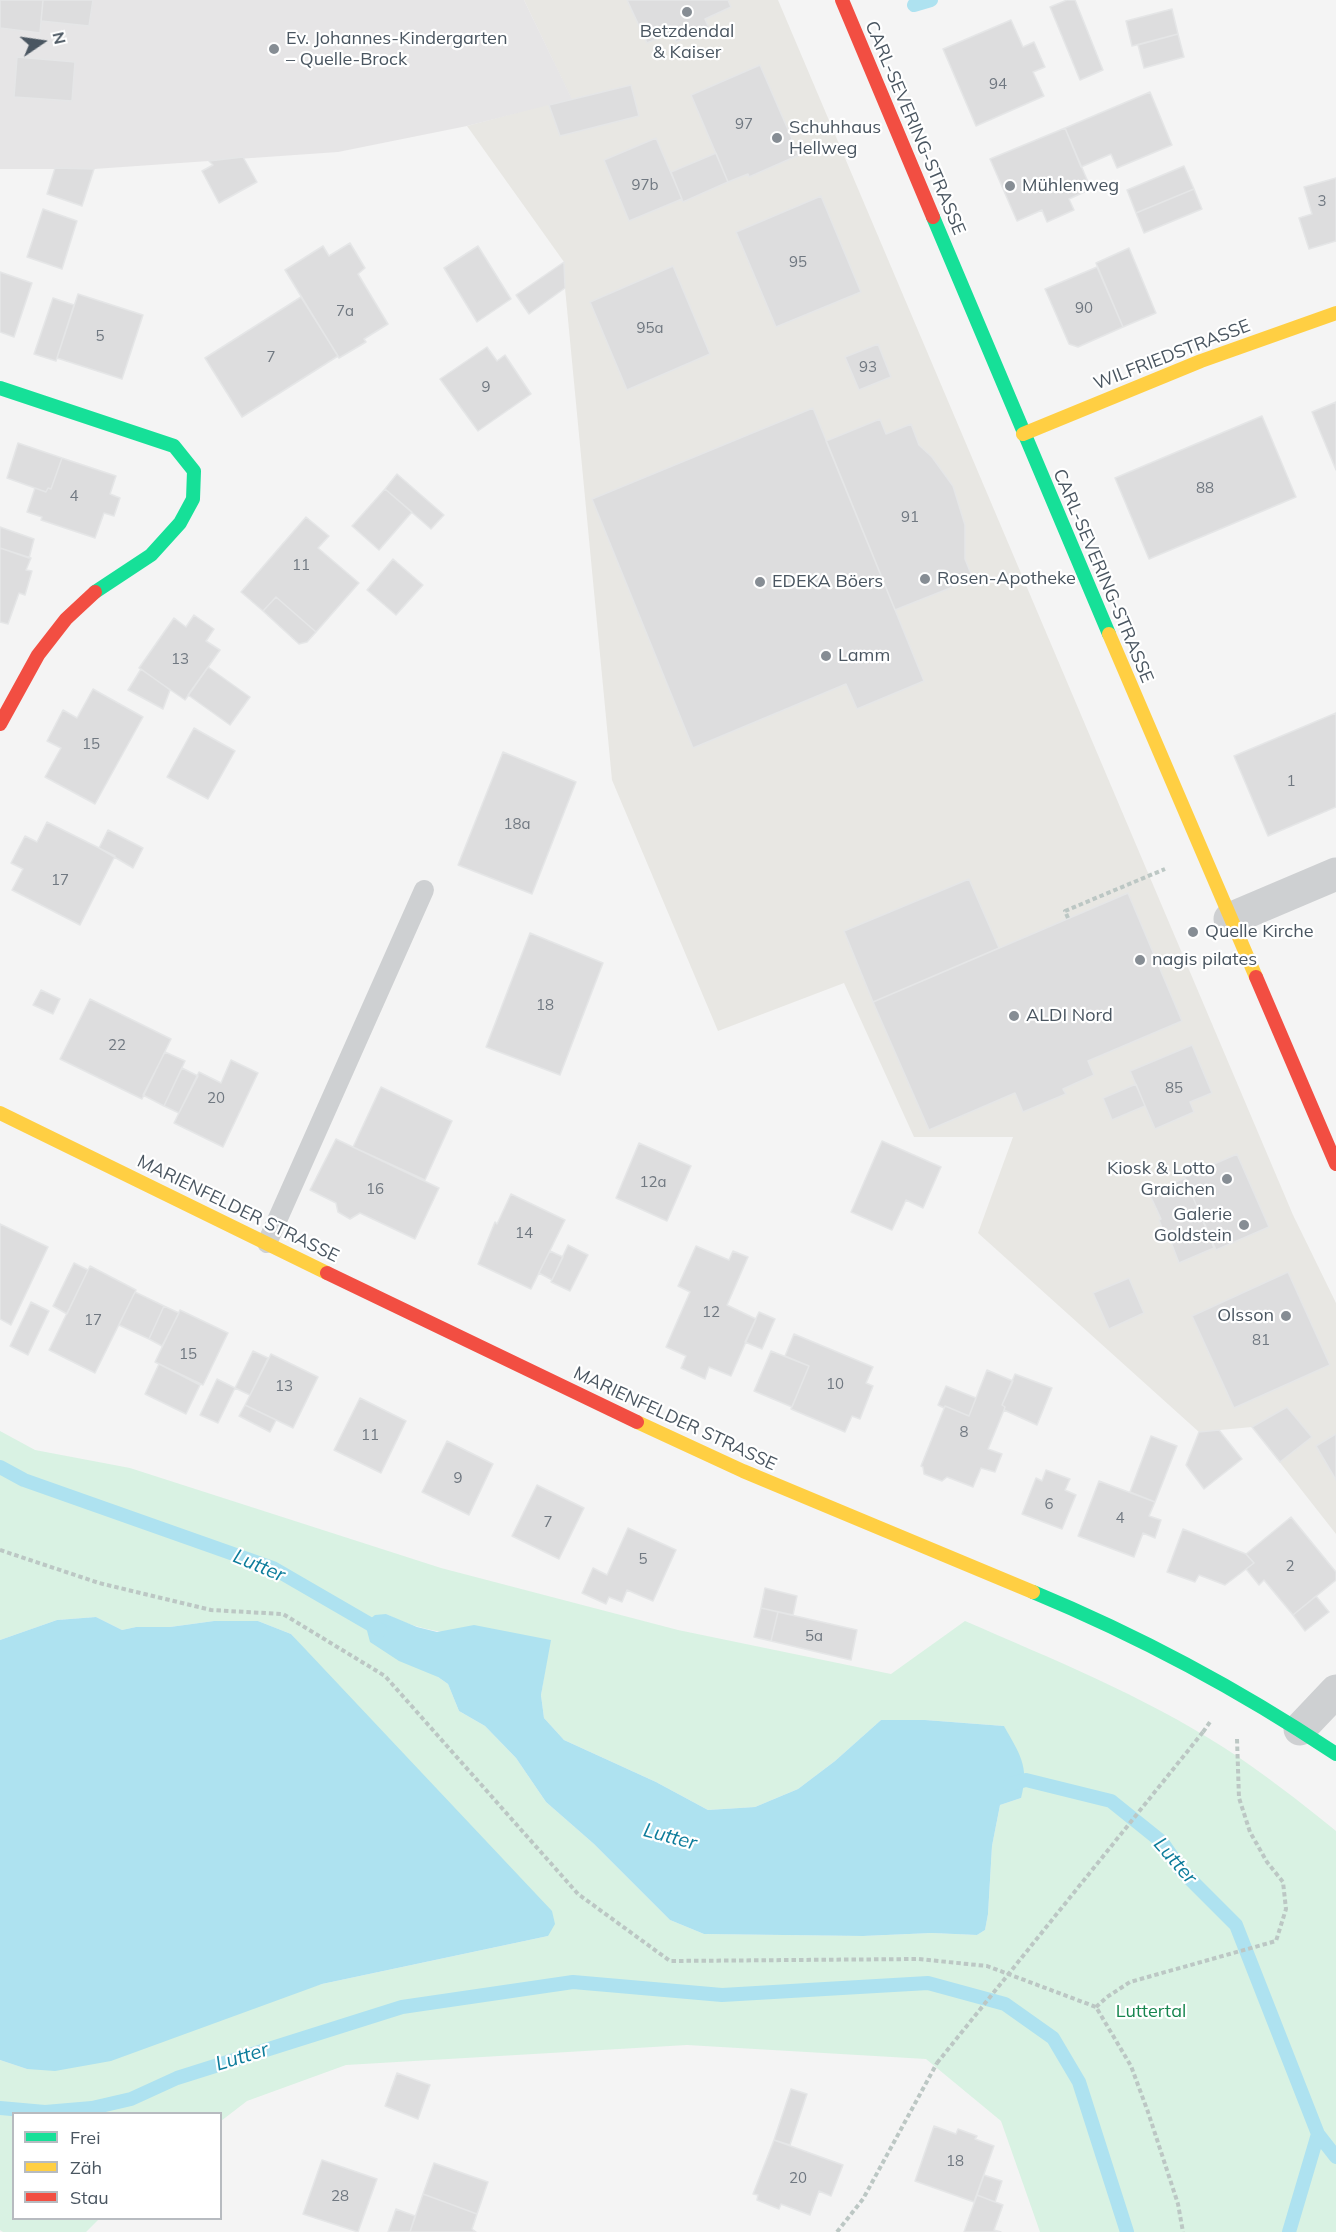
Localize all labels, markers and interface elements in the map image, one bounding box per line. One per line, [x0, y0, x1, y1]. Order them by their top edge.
marker: Betzdendal & Kaiser [680, 5, 694, 19]
north arrow [12, 12, 72, 72]
street label: CARL-SEVERING-STRASSE [860, 18, 970, 238]
place label: Betzdendal & Kaiser [640, 21, 734, 63]
place label: Ev. Johannes-Kindergarten – Quelle-Brock [286, 28, 507, 70]
text: N [48, 30, 71, 46]
marker: Ev. Johannes-Kindergarten – Quelle-Brock [267, 42, 281, 56]
house number: 94 [989, 75, 1007, 93]
house number: 97 [735, 115, 753, 133]
place label: Schuhhaus Hellweg [789, 117, 881, 160]
marker: Schuhhaus Hellweg [770, 131, 784, 145]
place label: Mühlenweg [1022, 175, 1119, 197]
house number: 97b [632, 176, 658, 194]
marker: Mühlenweg [1003, 179, 1017, 193]
house number: 3 [1318, 192, 1326, 210]
house number: 95 [789, 253, 807, 271]
house number: 90 [1075, 299, 1093, 317]
house number: 7a [336, 302, 354, 320]
street label: WILFRIEDSTRASSE [1091, 315, 1253, 395]
house number: 95a [637, 319, 663, 337]
house number: 5 [96, 327, 104, 345]
house number: 7 [267, 348, 275, 366]
house number: 93 [859, 358, 877, 376]
house number: 9 [482, 378, 490, 396]
street label: CARL-SEVERING-STRASSE [1048, 466, 1158, 686]
house number: 88 [1196, 479, 1214, 497]
house number: 4 [70, 487, 78, 505]
house number: 91 [901, 508, 919, 526]
house number: 11 [292, 556, 310, 574]
place label: Rosen-Apotheke [937, 568, 1076, 590]
place label: EDEKA Böers [772, 571, 883, 593]
marker: Rosen-Apotheke [918, 572, 932, 586]
marker: EDEKA Böers [753, 575, 767, 589]
place label: Lamm [838, 645, 890, 667]
marker: Lamm [819, 649, 833, 663]
house number: 13 [171, 650, 189, 668]
house number: 15 [82, 735, 100, 753]
house number: 1 [1287, 772, 1295, 790]
house number: 18a [504, 815, 530, 833]
house number: 17 [51, 871, 69, 889]
place label: Quelle Kirche [1205, 921, 1313, 943]
marker: Quelle Kirche [1186, 925, 1200, 939]
place label: nagis pilates [1152, 949, 1257, 971]
marker: nagis pilates [1133, 953, 1147, 967]
house number: 18 [536, 996, 554, 1014]
place label: ALDI Nord [1026, 1005, 1113, 1027]
marker: ALDI Nord [1007, 1009, 1021, 1023]
house number: 22 [108, 1036, 126, 1054]
house number: 85 [1165, 1079, 1183, 1097]
house number: 20 [207, 1089, 225, 1107]
street label: MARIENFELDER STRASSE [134, 1151, 342, 1267]
place label: Kiosk & Lotto Graichen [1107, 1158, 1215, 1200]
marker: Kiosk & Lotto Graichen [1220, 1172, 1234, 1186]
house number: 12a [640, 1173, 666, 1191]
house number: 16 [366, 1180, 384, 1198]
place label: Galerie Goldstein [1154, 1204, 1232, 1246]
marker: Galerie Goldstein [1237, 1218, 1251, 1232]
house number: 14 [515, 1224, 533, 1242]
house number: 12 [702, 1303, 720, 1321]
place label: Olsson [1217, 1305, 1274, 1327]
marker: Olsson [1279, 1309, 1293, 1323]
house number: 17 [84, 1311, 102, 1329]
house number: 81 [1252, 1331, 1270, 1349]
house number: 15 [179, 1345, 197, 1363]
street label: MARIENFELDER STRASSE [570, 1362, 780, 1476]
house number: 10 [826, 1375, 844, 1393]
house number: 13 [275, 1377, 293, 1395]
house number: 8 [960, 1423, 968, 1441]
house number: 11 [361, 1426, 379, 1444]
house number: 9 [454, 1469, 462, 1487]
house number: 6 [1045, 1495, 1053, 1513]
house number: 4 [1116, 1509, 1124, 1527]
house number: 7 [544, 1513, 552, 1531]
water label: Lutter [229, 1544, 289, 1588]
house number: 5 [639, 1550, 647, 1568]
house number: 2 [1286, 1557, 1294, 1575]
house number: 5a [805, 1627, 823, 1645]
water label: Lutter [641, 1818, 699, 1856]
water label: Lutter [1148, 1833, 1202, 1889]
park label: Luttertal [1116, 2001, 1186, 2023]
water label: Lutter [213, 2038, 271, 2076]
legend [12, 2112, 222, 2220]
text: Frei [70, 2126, 100, 2149]
house number: 18 [946, 2152, 964, 2170]
text: Zäh [70, 2156, 102, 2179]
house number: 20 [789, 2169, 807, 2187]
text: Stau [70, 2186, 109, 2209]
house number: 28 [331, 2187, 349, 2205]

